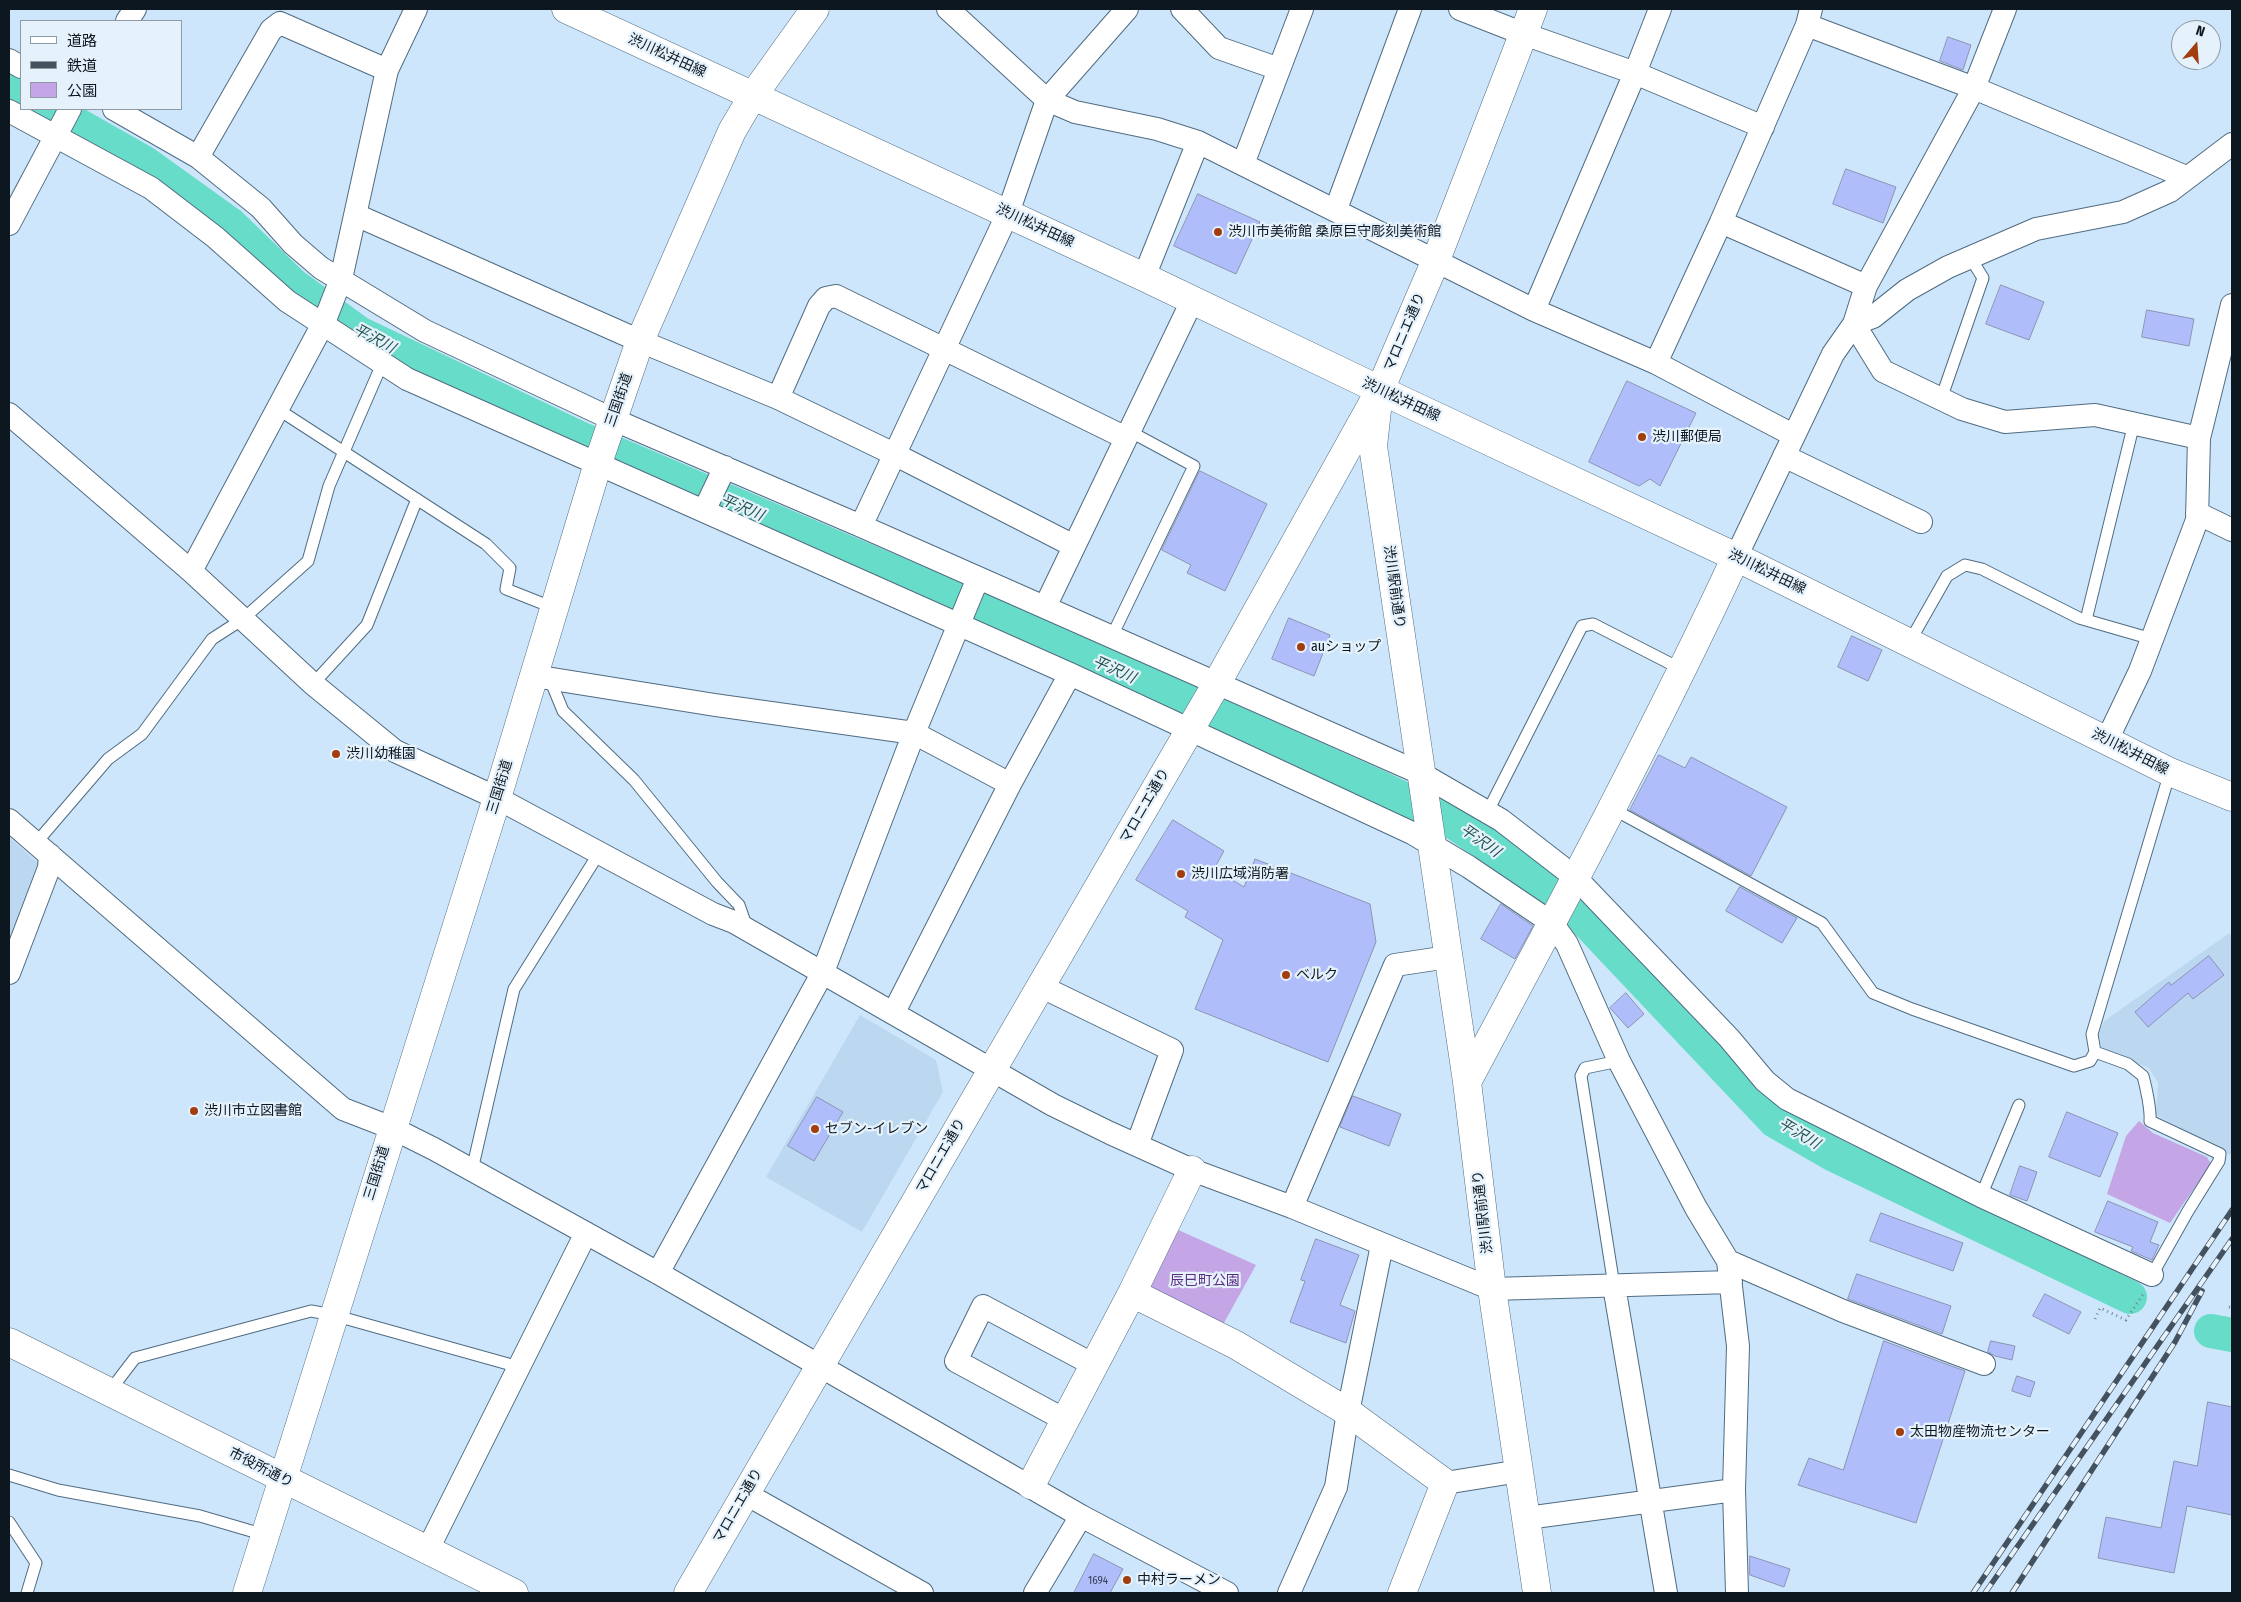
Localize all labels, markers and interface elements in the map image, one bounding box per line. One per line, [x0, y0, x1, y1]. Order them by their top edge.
legend [20, 20, 182, 110]
north arrow [2171, 20, 2221, 70]
text: N [2194, 22, 2207, 41]
street label: 渋川松井田線 [625, 31, 709, 81]
text: 道路 [67, 32, 97, 50]
text: 鉄道 [67, 57, 97, 75]
text: 公園 [67, 82, 97, 100]
street label: 渋川松井田線 [993, 201, 1077, 251]
place label: 渋川市美術館 桑原巨守彫刻美術館 [1228, 224, 1441, 240]
marker: 渋川市美術館 桑原巨守彫刻美術館 [1212, 226, 1224, 238]
street label: マロニエ通り [1381, 290, 1429, 374]
water label: 平沢川 [350, 320, 398, 358]
street label: 三国街道 [602, 371, 636, 429]
street label: 渋川松井田線 [1359, 375, 1443, 425]
place label: 渋川郵便局 [1652, 429, 1722, 445]
marker: 渋川郵便局 [1636, 431, 1648, 443]
water label: 平沢川 [718, 491, 766, 525]
street label: 渋川駅前通り [1380, 544, 1408, 630]
street label: 渋川松井田線 [1726, 546, 1808, 598]
place label: auショップ [1311, 639, 1381, 655]
marker: auショップ [1295, 641, 1307, 653]
water label: 平沢川 [1090, 653, 1138, 687]
street label: 渋川松井田線 [2089, 725, 2171, 779]
place label: 渋川幼稚園 [346, 746, 416, 762]
marker: 渋川幼稚園 [330, 748, 342, 760]
street label: 三国街道 [484, 758, 516, 816]
street label: マロニエ通り [1117, 765, 1173, 847]
water label: 平沢川 [1456, 821, 1504, 861]
place label: 渋川広域消防署 [1191, 866, 1289, 882]
marker: 渋川広域消防署 [1175, 868, 1187, 880]
place label: ベルク [1296, 967, 1338, 983]
marker: ベルク [1280, 969, 1292, 981]
place label: 渋川市立図書館 [204, 1103, 302, 1119]
marker: 渋川市立図書館 [188, 1105, 200, 1117]
street label: マロニエ通り [913, 1115, 969, 1197]
water label: 平沢川 [1775, 1115, 1823, 1153]
place label: セブン-イレブン [825, 1121, 928, 1137]
marker: セブン-イレブン [809, 1123, 821, 1135]
street label: 三国街道 [361, 1144, 393, 1202]
street label: 渋川駅前通り [1470, 1169, 1496, 1255]
park label: 辰巳町公園 [1170, 1273, 1240, 1289]
place label: 太田物産物流センター [1910, 1424, 2050, 1440]
marker: 太田物産物流センター [1894, 1426, 1906, 1438]
street label: 市役所通り [226, 1445, 296, 1491]
street label: マロニエ通り [710, 1465, 766, 1547]
place label: 中村ラーメン [1137, 1572, 1221, 1588]
house number: 1694 [1088, 1574, 1108, 1588]
marker: 中村ラーメン [1121, 1574, 1133, 1586]

